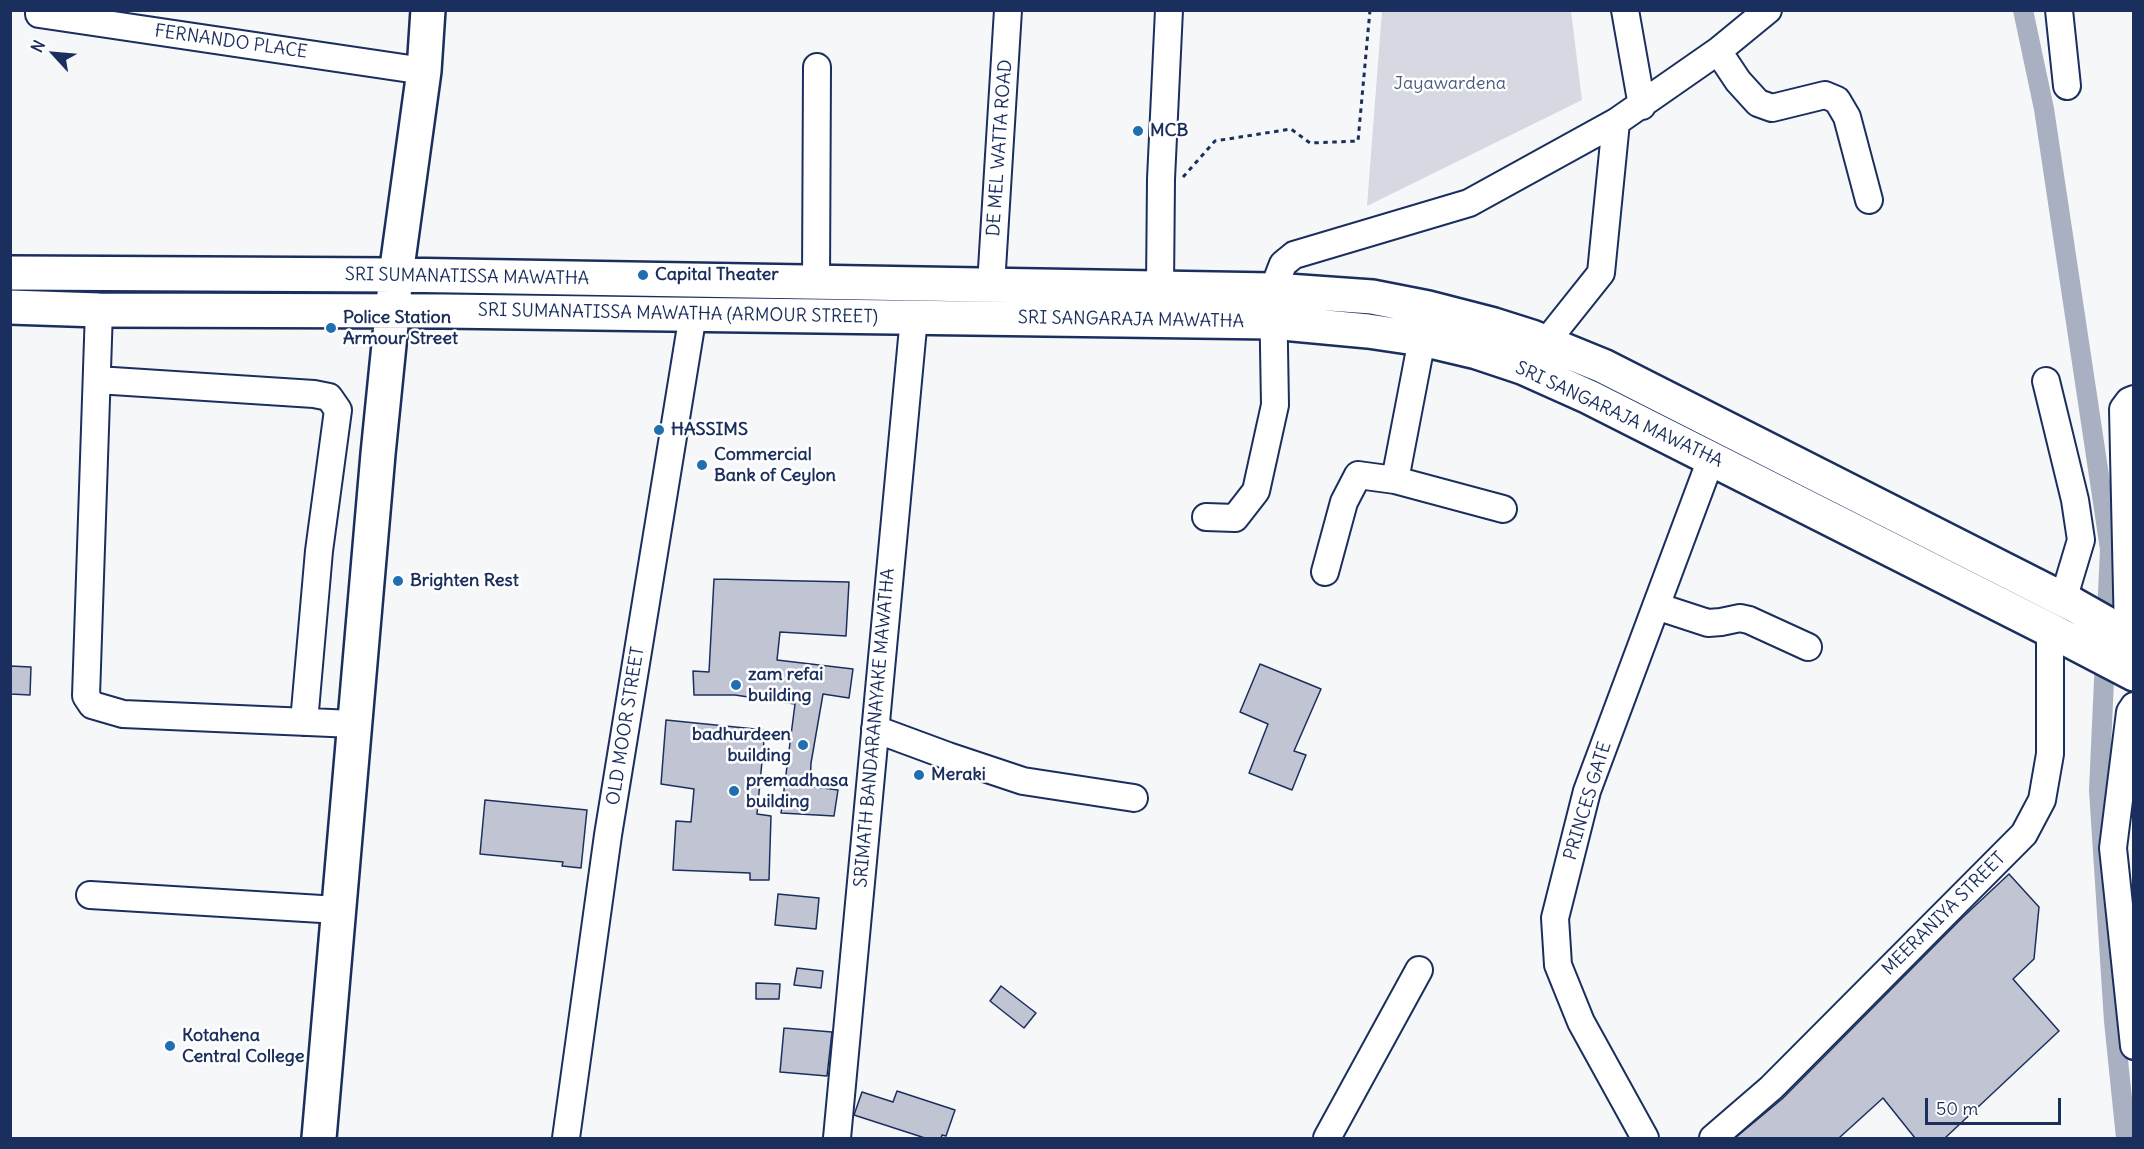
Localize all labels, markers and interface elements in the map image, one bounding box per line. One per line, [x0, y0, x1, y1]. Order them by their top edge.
street label: FERNANDO PLACE [153, 21, 309, 63]
north arrow [24, 24, 84, 84]
text: N [26, 37, 49, 55]
street label: DE MEL WATTA ROAD [983, 59, 1017, 237]
park label: Jayawardena [1394, 73, 1506, 95]
place label: MCB [1150, 120, 1188, 142]
marker: MCB [1131, 124, 1145, 138]
street label: SRI SUMANATISSA MAWATHA [345, 264, 589, 290]
place label: Capital Theater [655, 264, 779, 286]
marker: Capital Theater [636, 268, 650, 282]
street label: SRI SUMANATISSA MAWATHA (ARMOUR STREET) [478, 300, 878, 328]
place label: Police Station Armour Street [343, 307, 458, 350]
street label: SRI SANGARAJA MAWATHA [1018, 307, 1244, 333]
marker: Police Station Armour Street [324, 321, 338, 335]
street label: SRI SANGARAJA MAWATHA [1512, 357, 1726, 473]
place label: HASSIMS [671, 419, 748, 441]
marker: HASSIMS [652, 423, 666, 437]
place label: Commercial Bank of Ceylon [714, 444, 836, 486]
marker: Commercial Bank of Ceylon [695, 458, 709, 472]
street label: SRIMATH BANDARANAYAKE MAWATHA [850, 567, 900, 889]
place label: Brighten Rest [410, 570, 519, 592]
marker: Brighten Rest [391, 574, 405, 588]
street label: OLD MOOR STREET [603, 645, 649, 807]
place label: zam refai building [748, 664, 823, 706]
marker: zam refai building [729, 678, 743, 692]
place label: badhurdeen building [692, 724, 791, 766]
marker: badhurdeen building [796, 738, 810, 752]
street label: PRINCES GATE [1560, 739, 1616, 863]
place label: Meraki [931, 764, 986, 786]
marker: Meraki [912, 768, 926, 782]
place label: premadhasa building [746, 770, 848, 812]
marker: premadhasa building [727, 784, 741, 798]
street label: MEERANIYA STREET [1878, 848, 2010, 980]
place label: Kotahena Central College [182, 1025, 304, 1068]
marker: Kotahena Central College [163, 1039, 177, 1053]
scale bar [1928, 1086, 2064, 1124]
text: 50 m [1936, 1097, 1978, 1120]

